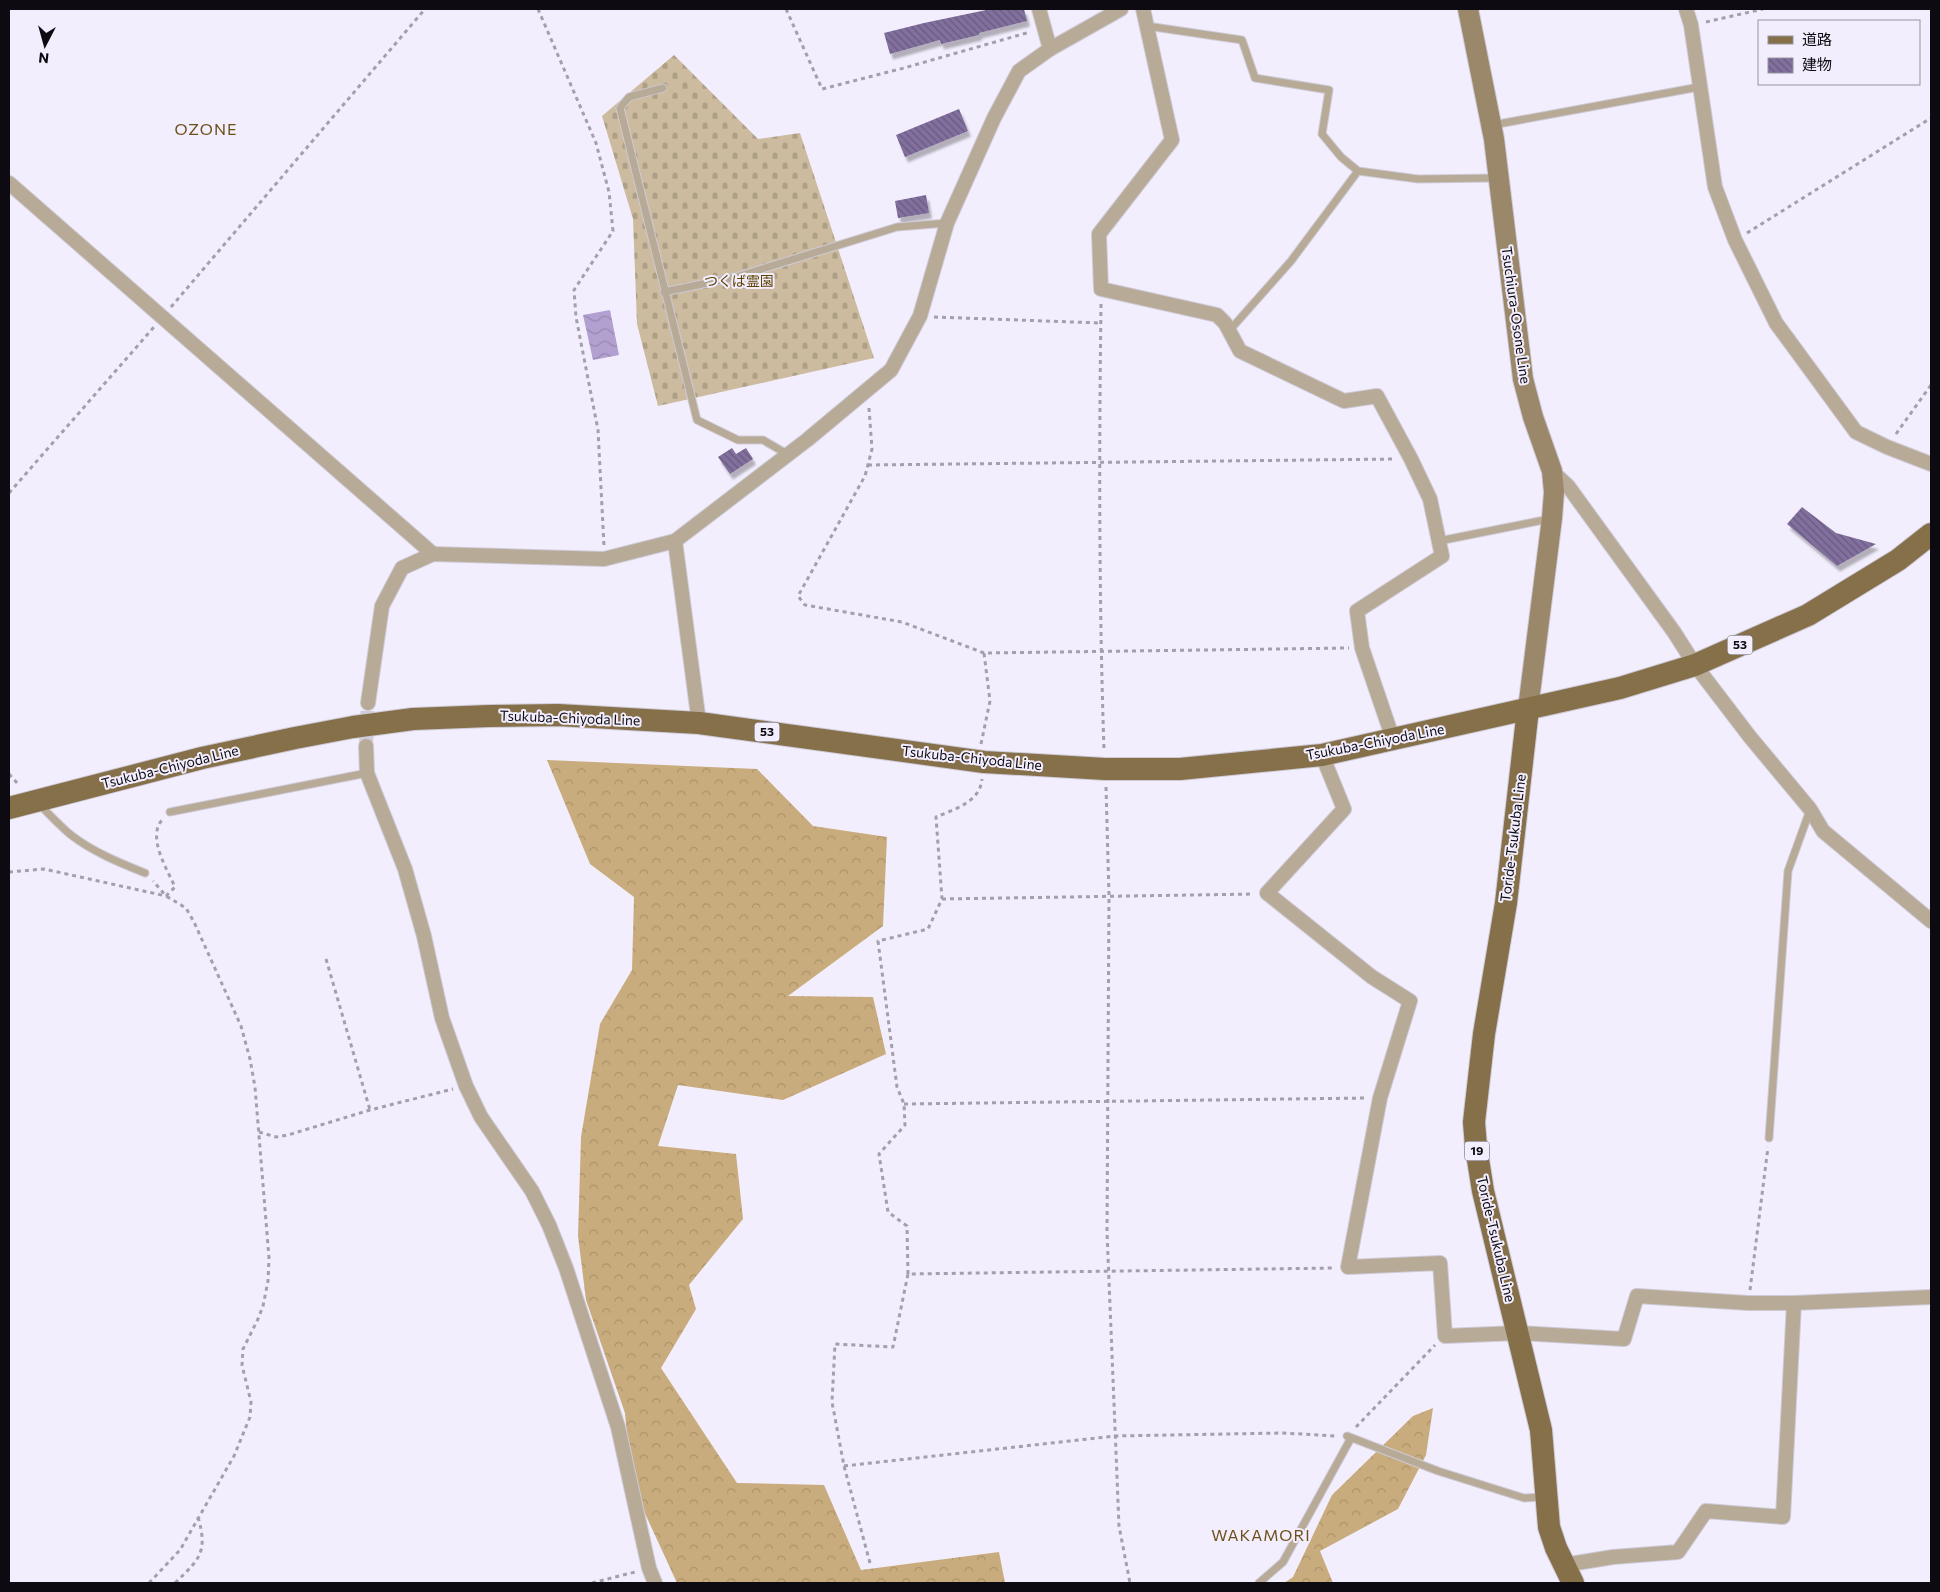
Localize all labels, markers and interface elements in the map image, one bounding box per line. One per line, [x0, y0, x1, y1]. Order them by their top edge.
north arrow [20, 20, 70, 70]
legend [1758, 20, 1920, 85]
text: 道路 [1802, 30, 1832, 48]
text: N [37, 49, 50, 67]
text: 建物 [1802, 55, 1832, 73]
district label: OZONE [175, 119, 237, 138]
street label: Tsuchiura-Osone Line [1498, 245, 1535, 385]
park label: つくば霊園 [704, 272, 774, 289]
road number: 53 [1728, 636, 1752, 654]
street label: Tsukuba-Chiyoda Line [499, 707, 641, 728]
street label: Tsukuba-Chiyoda Line [1304, 720, 1446, 763]
road number: 53 [754, 722, 780, 742]
street label: Tsukuba-Chiyoda Line [100, 741, 240, 792]
street label: Tsukuba-Chiyoda Line [901, 742, 1043, 773]
street label: Toride-Tsukuba Line [1496, 773, 1529, 903]
road number: 19 [1464, 1142, 1490, 1160]
street label: Toride-Tsukuba Line [1474, 1174, 1519, 1304]
district label: WAKAMORI [1211, 1525, 1311, 1544]

